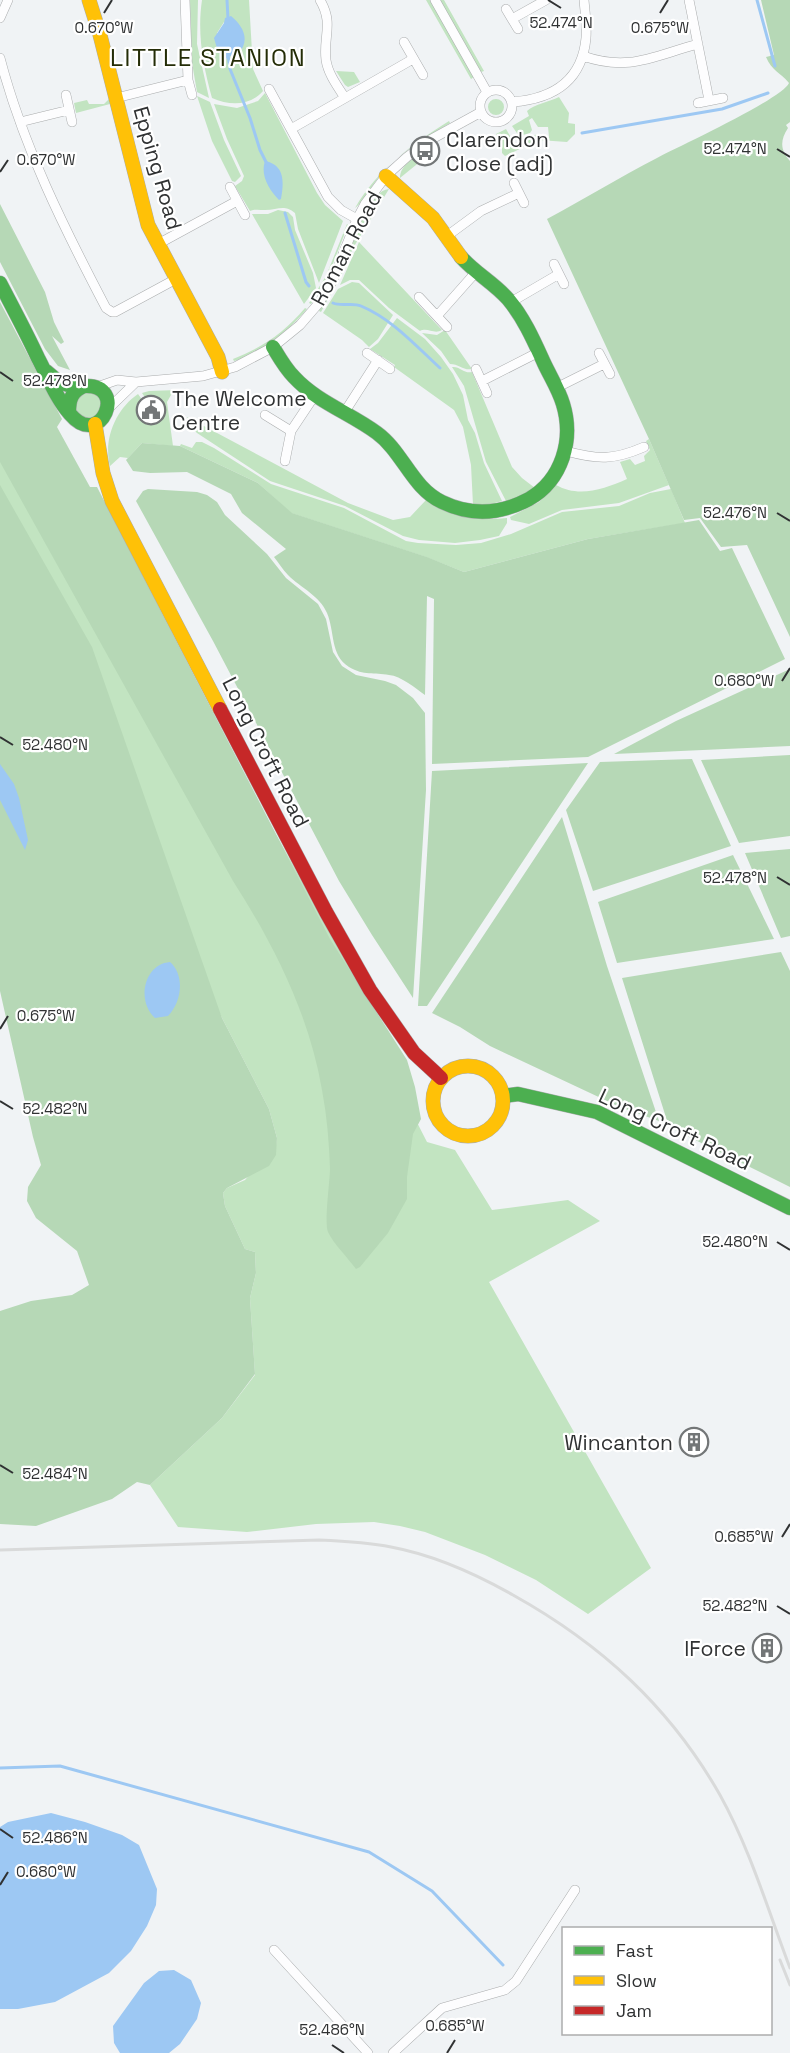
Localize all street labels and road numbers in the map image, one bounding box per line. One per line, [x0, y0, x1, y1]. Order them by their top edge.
street label: Epping Road [127, 103, 189, 233]
street label: Roman Road [304, 186, 388, 310]
street label: Long Croft Road [216, 672, 316, 832]
street label: Long Croft Road [594, 1082, 756, 1176]

